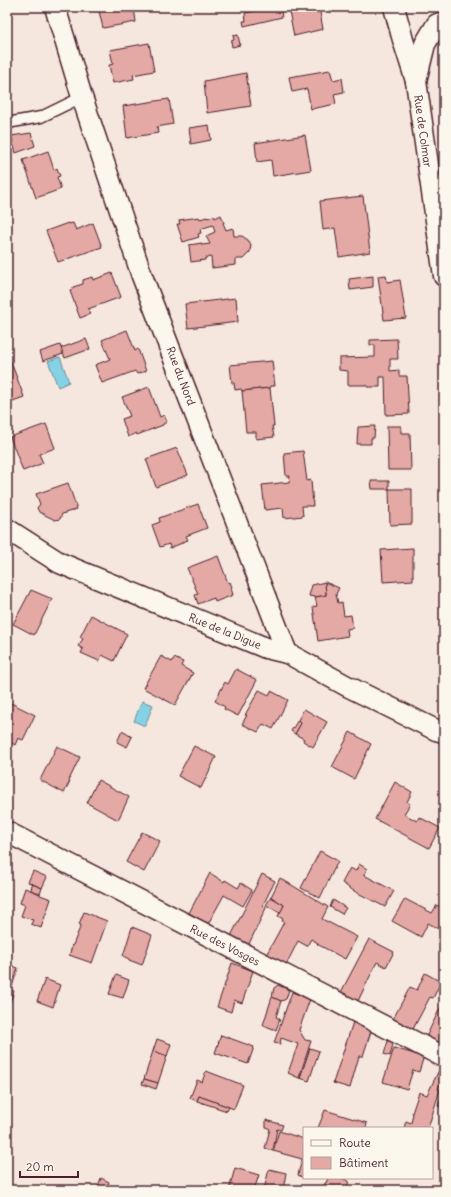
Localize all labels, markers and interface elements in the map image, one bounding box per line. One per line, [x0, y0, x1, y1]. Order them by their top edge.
street label: Rue de Colmar [411, 94, 435, 169]
street label: Rue du Nord [163, 345, 199, 408]
street label: Rue de la Digue [187, 610, 263, 652]
street label: Rue des Vosges [188, 921, 262, 969]
legend [303, 1127, 433, 1179]
text: Route [339, 1135, 371, 1150]
scale bar [20, 1153, 78, 1179]
text: Bâtiment [339, 1155, 388, 1170]
text: 20 m [26, 1159, 54, 1174]

